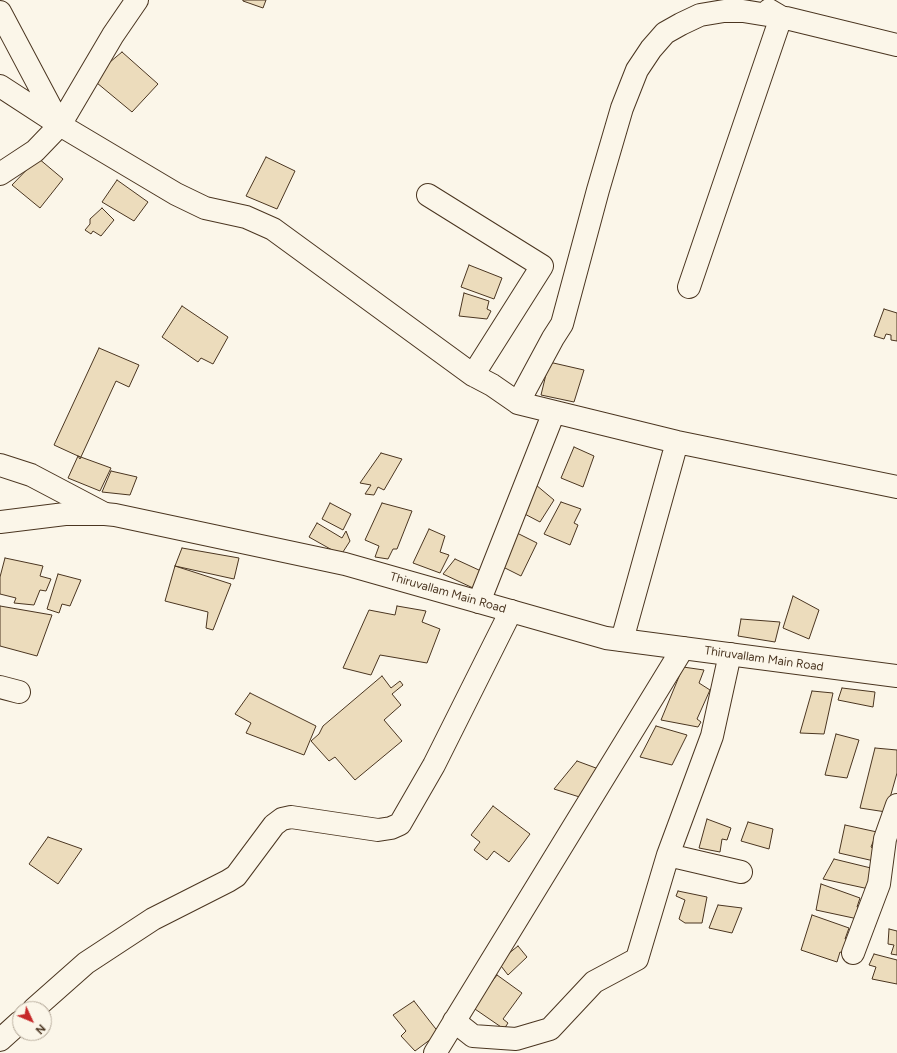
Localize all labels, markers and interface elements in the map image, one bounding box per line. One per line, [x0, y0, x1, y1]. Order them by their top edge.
street label: Thiruvallam Main Road [388, 570, 508, 616]
street label: Thiruvallam Main Road [704, 644, 824, 674]
north arrow [12, 1001, 52, 1041]
text: N [33, 1021, 48, 1037]

